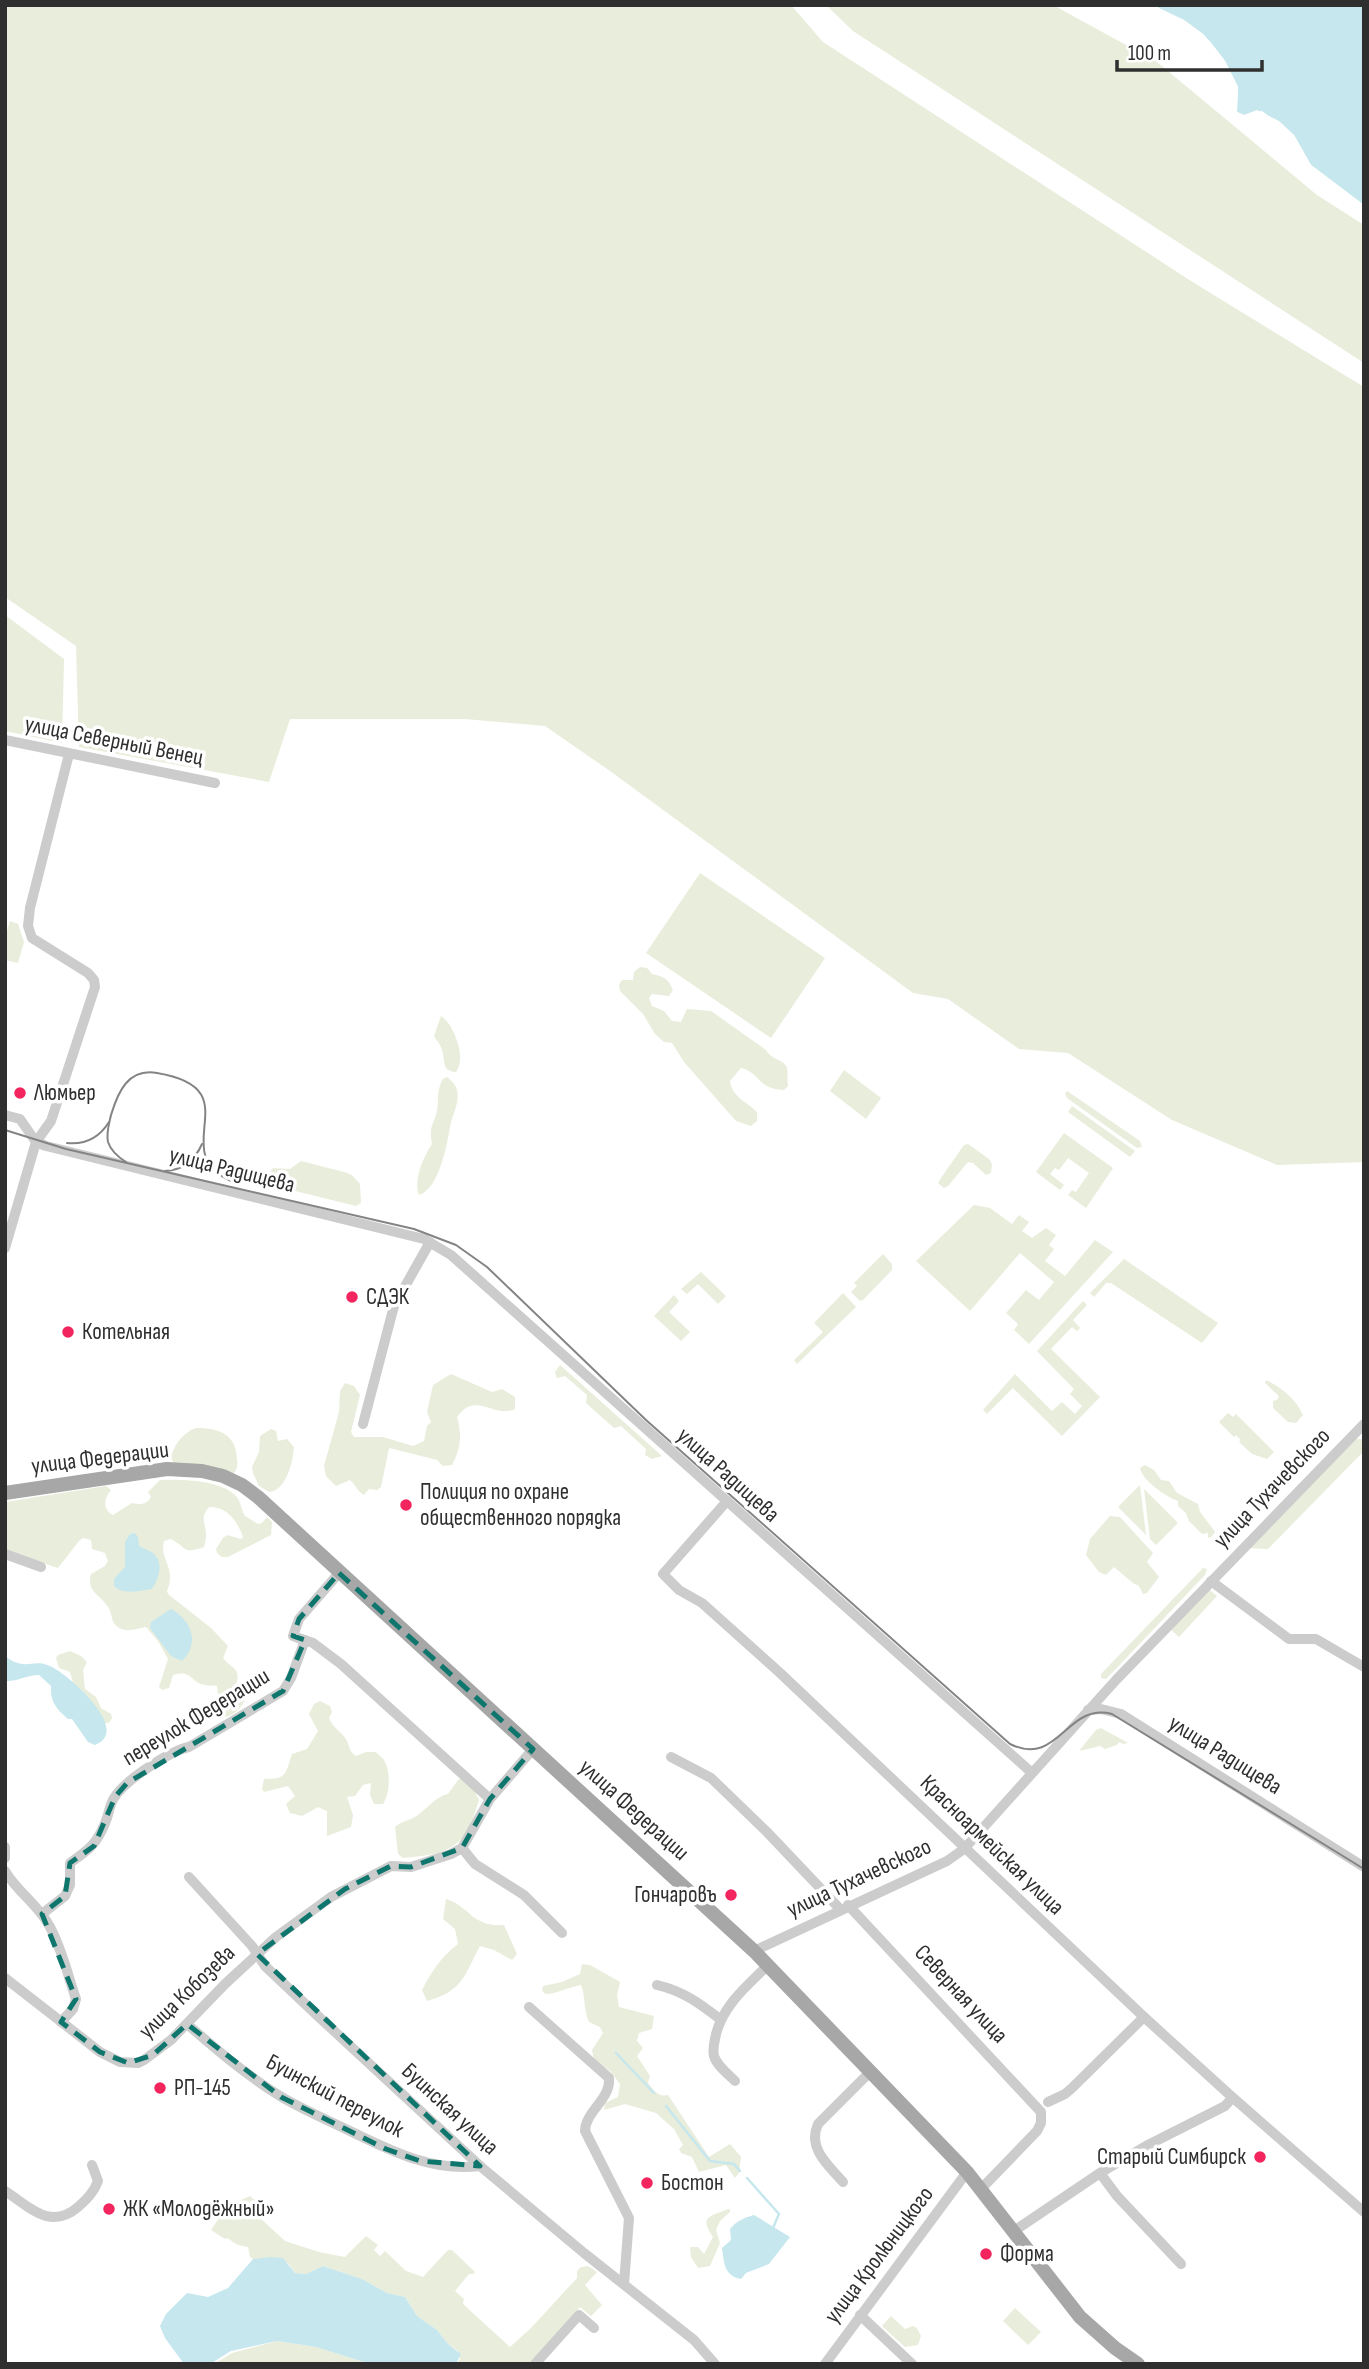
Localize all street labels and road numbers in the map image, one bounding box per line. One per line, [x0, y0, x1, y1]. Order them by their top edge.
street label: улица Северный Венец [22, 710, 206, 772]
street label: улица Радищева [166, 1141, 298, 1199]
street label: улица Радищева [671, 1422, 785, 1528]
street label: улица Тухачевского [1208, 1422, 1336, 1554]
street label: улица Федерации [30, 1436, 170, 1480]
street label: переулок Федерации [117, 1662, 275, 1772]
street label: улица Радищева [1163, 1709, 1287, 1801]
street label: улица Федерации [573, 1753, 695, 1867]
street label: Красноармейская улица [914, 1769, 1070, 1921]
street label: улица Тухачевского [782, 1832, 936, 1924]
street label: улица Кобозева [133, 1939, 241, 2045]
street label: Северная улица [908, 1939, 1014, 2049]
street label: Буинский переулок [262, 2048, 409, 2144]
street label: Буинская улица [396, 2057, 504, 2161]
street label: улица Кролюницкого [818, 2181, 940, 2329]

